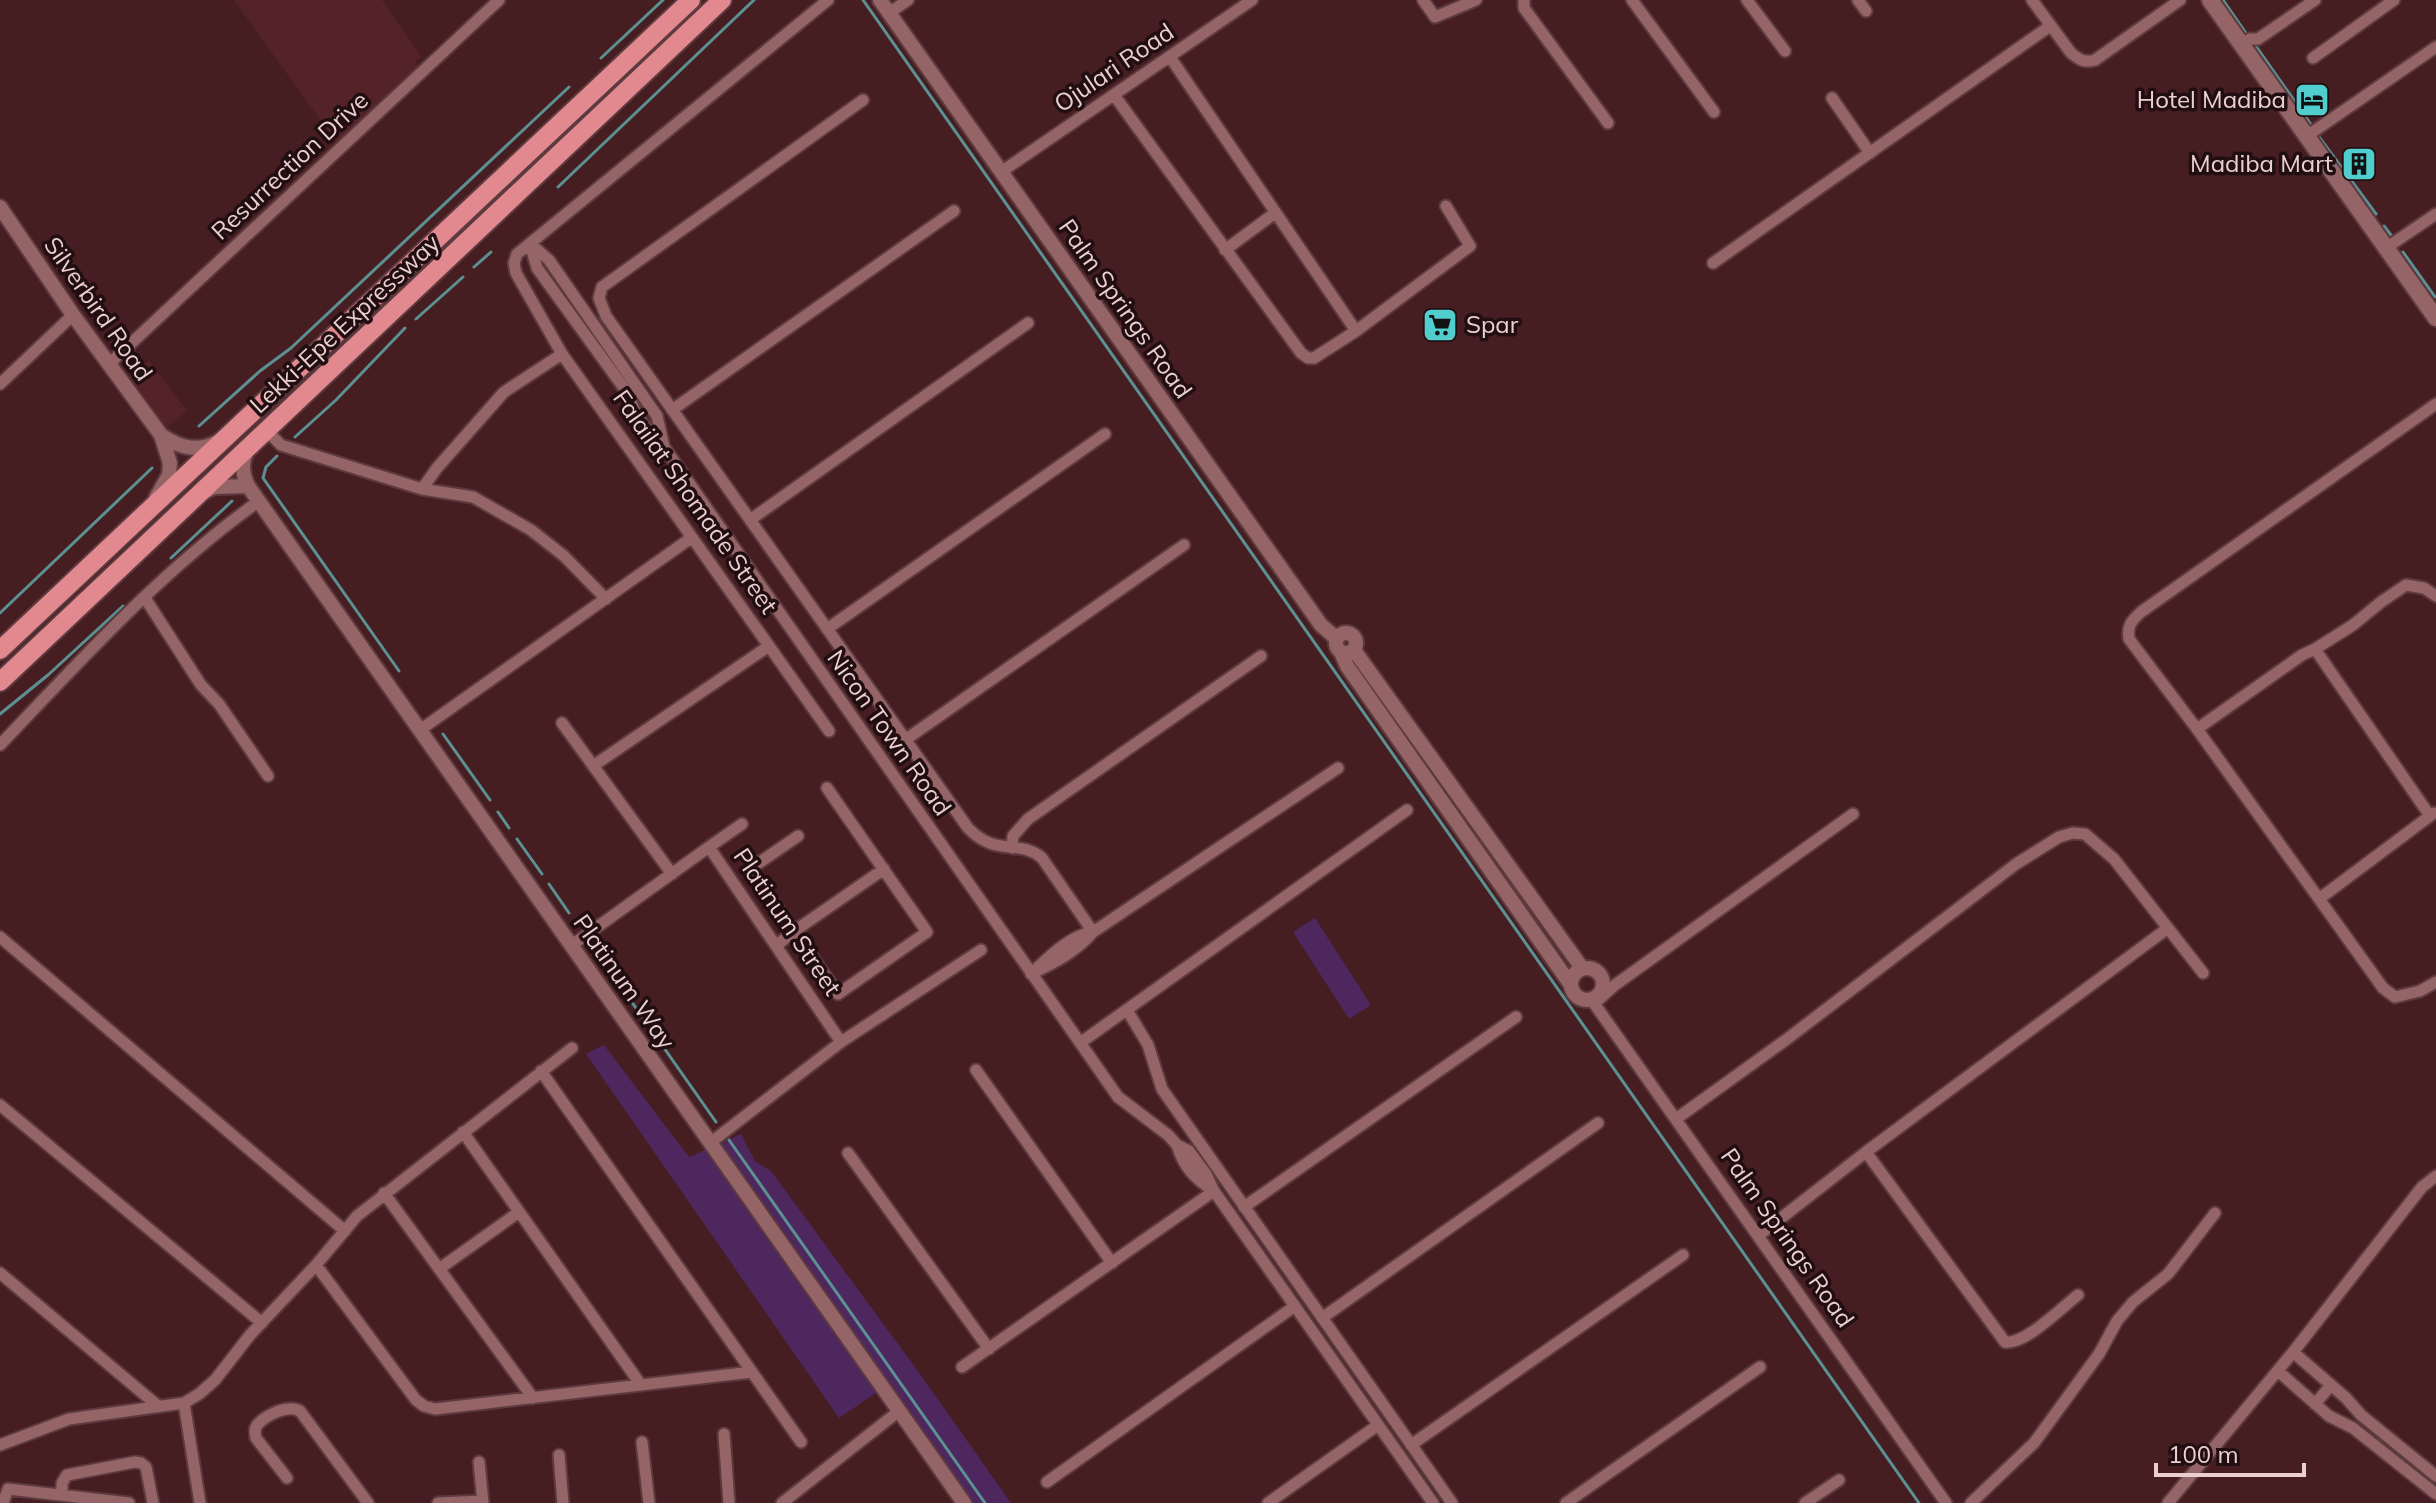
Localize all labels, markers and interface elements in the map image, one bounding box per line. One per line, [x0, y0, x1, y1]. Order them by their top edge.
street label: Ojulari Road [1048, 16, 1179, 118]
hotel icon: Hotel Madiba [2293, 81, 2331, 119]
place label: Hotel Madiba [2137, 84, 2286, 114]
street label: Resurrection Drive [205, 85, 374, 246]
building icon: Madiba Mart [2340, 145, 2378, 183]
place label: Madiba Mart [2190, 148, 2333, 178]
street label: Palm Springs Road [1053, 213, 1199, 404]
street label: Lekki-Epe Expressway [243, 227, 446, 419]
street label: Silverbird Road [38, 231, 160, 386]
supermarket icon: Spar [1421, 306, 1459, 344]
place label: Spar [1466, 309, 1519, 339]
street label: Falailat Shomade Street [607, 384, 784, 619]
street label: Nicon Town Road [821, 644, 958, 821]
street label: Platinum Street [727, 842, 848, 1001]
street label: Platinum Way [567, 908, 682, 1055]
street label: Palm Springs Road [1715, 1142, 1861, 1333]
scale bar [2156, 1427, 2304, 1477]
text: 100 m [2168, 1439, 2239, 1469]

